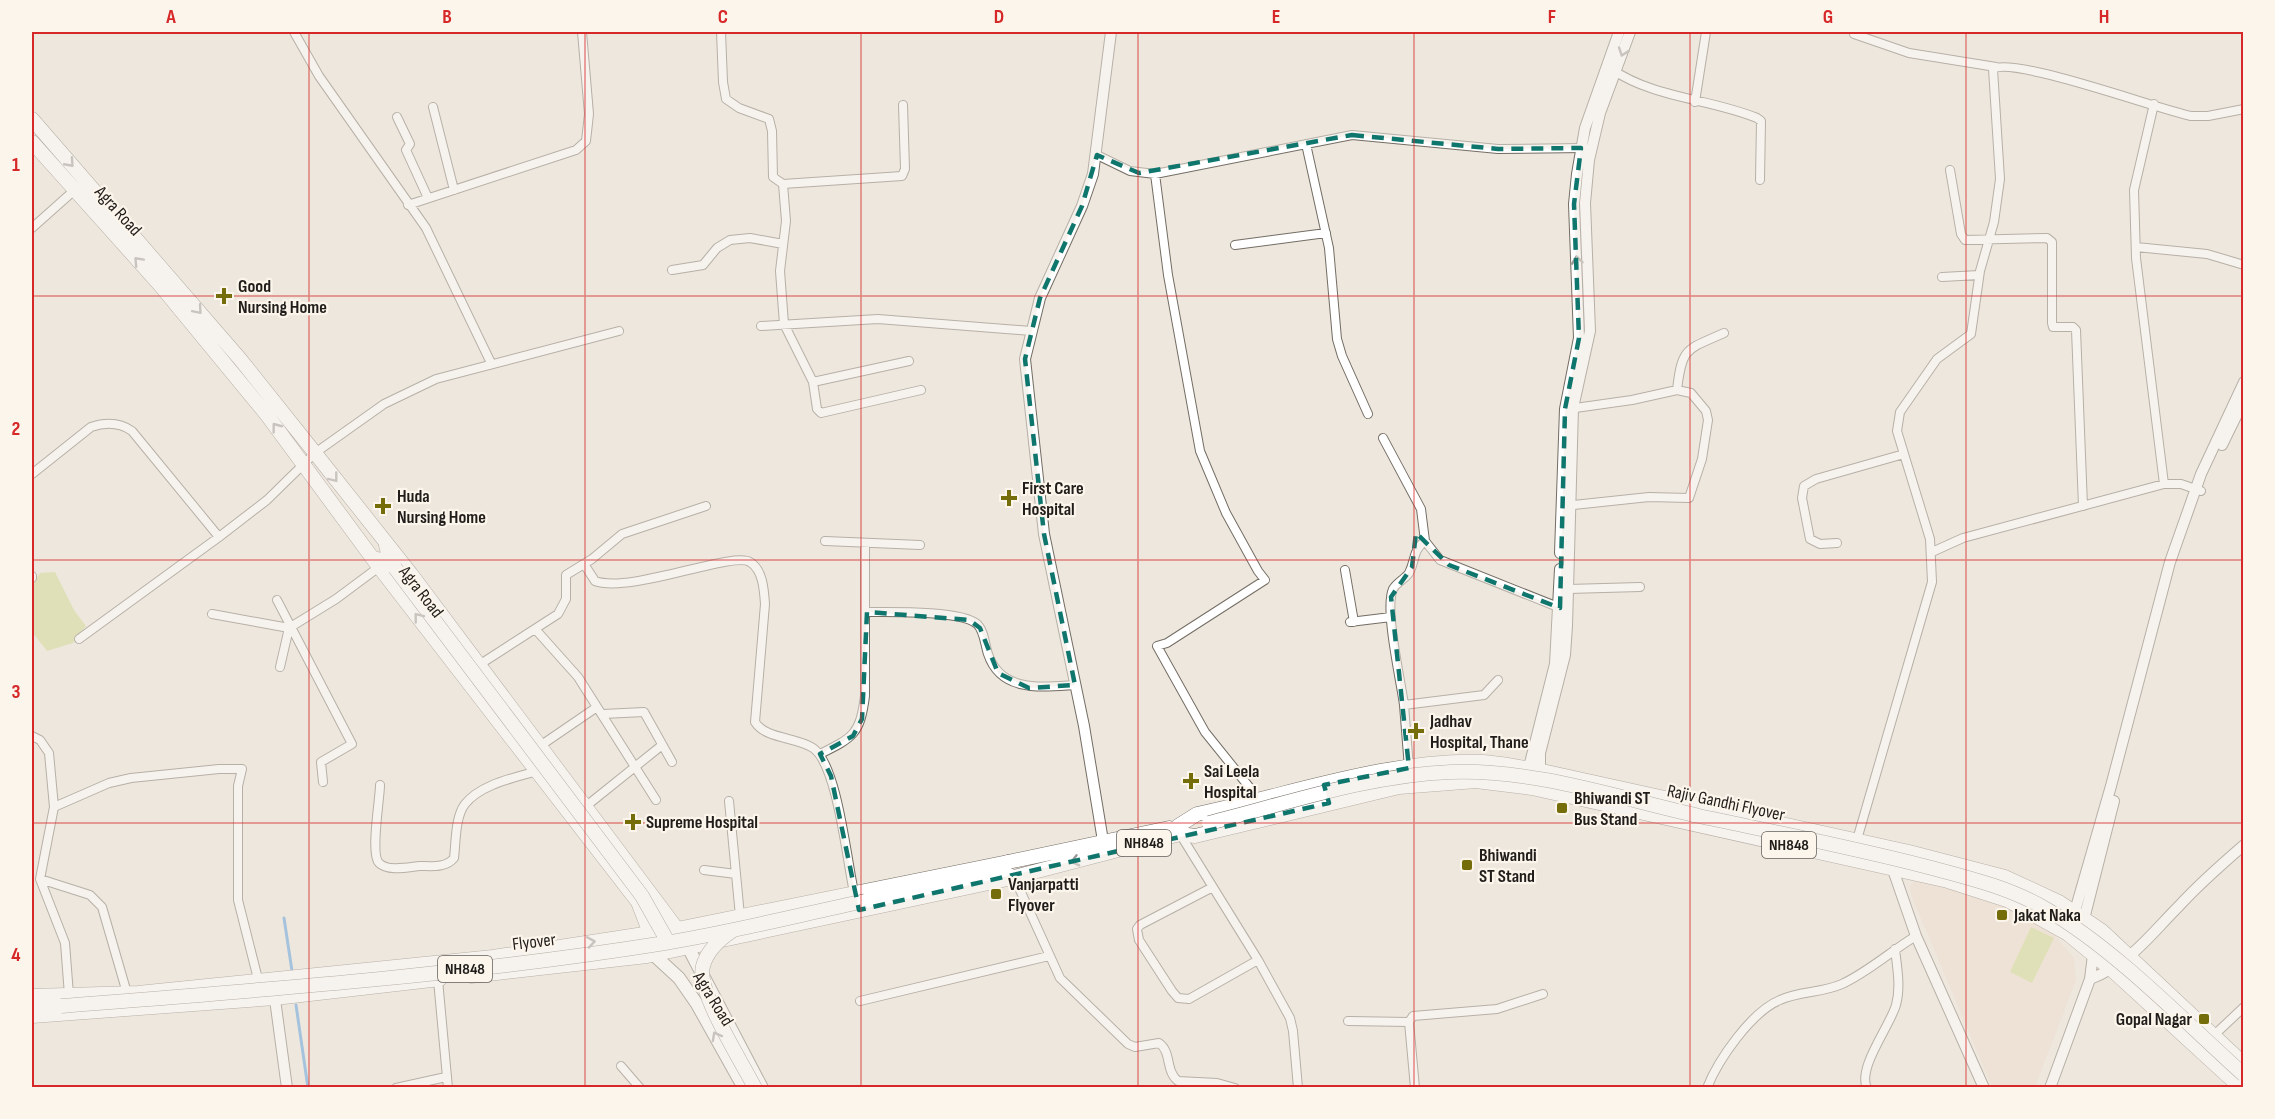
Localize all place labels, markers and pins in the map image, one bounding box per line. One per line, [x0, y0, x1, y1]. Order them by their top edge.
place label: Good Nursing Home [238, 276, 327, 318]
marker: Good Nursing Home [215, 287, 233, 305]
place label: First Care Hospital [1022, 478, 1084, 520]
place label: Huda Nursing Home [397, 486, 486, 528]
marker: First Care Hospital [1000, 489, 1018, 507]
marker: Huda Nursing Home [374, 497, 392, 515]
place label: Jadhav Hospital, Thane [1429, 711, 1529, 753]
marker: Jadhav Hospital, Thane [1407, 722, 1425, 740]
place label: Sai Leela Hospital [1204, 761, 1259, 803]
marker: Sai Leela Hospital [1182, 772, 1200, 790]
place label: Bhiwandi ST Bus Stand [1574, 788, 1651, 830]
marker: Bhiwandi ST Bus Stand [1555, 801, 1569, 815]
place label: Supreme Hospital [646, 812, 758, 833]
marker: Supreme Hospital [624, 813, 642, 831]
place label: Bhiwandi ST Stand [1479, 845, 1537, 887]
marker: Bhiwandi ST Stand [1460, 858, 1474, 872]
place label: Vanjarpatti Flyover [1008, 874, 1079, 916]
marker: Vanjarpatti Flyover [989, 887, 1003, 901]
place label: Jakat Naka [2013, 905, 2081, 926]
marker: Jakat Naka [1995, 908, 2009, 922]
place label: Gopal Nagar [2116, 1009, 2192, 1030]
marker: Gopal Nagar [2197, 1012, 2211, 1026]

